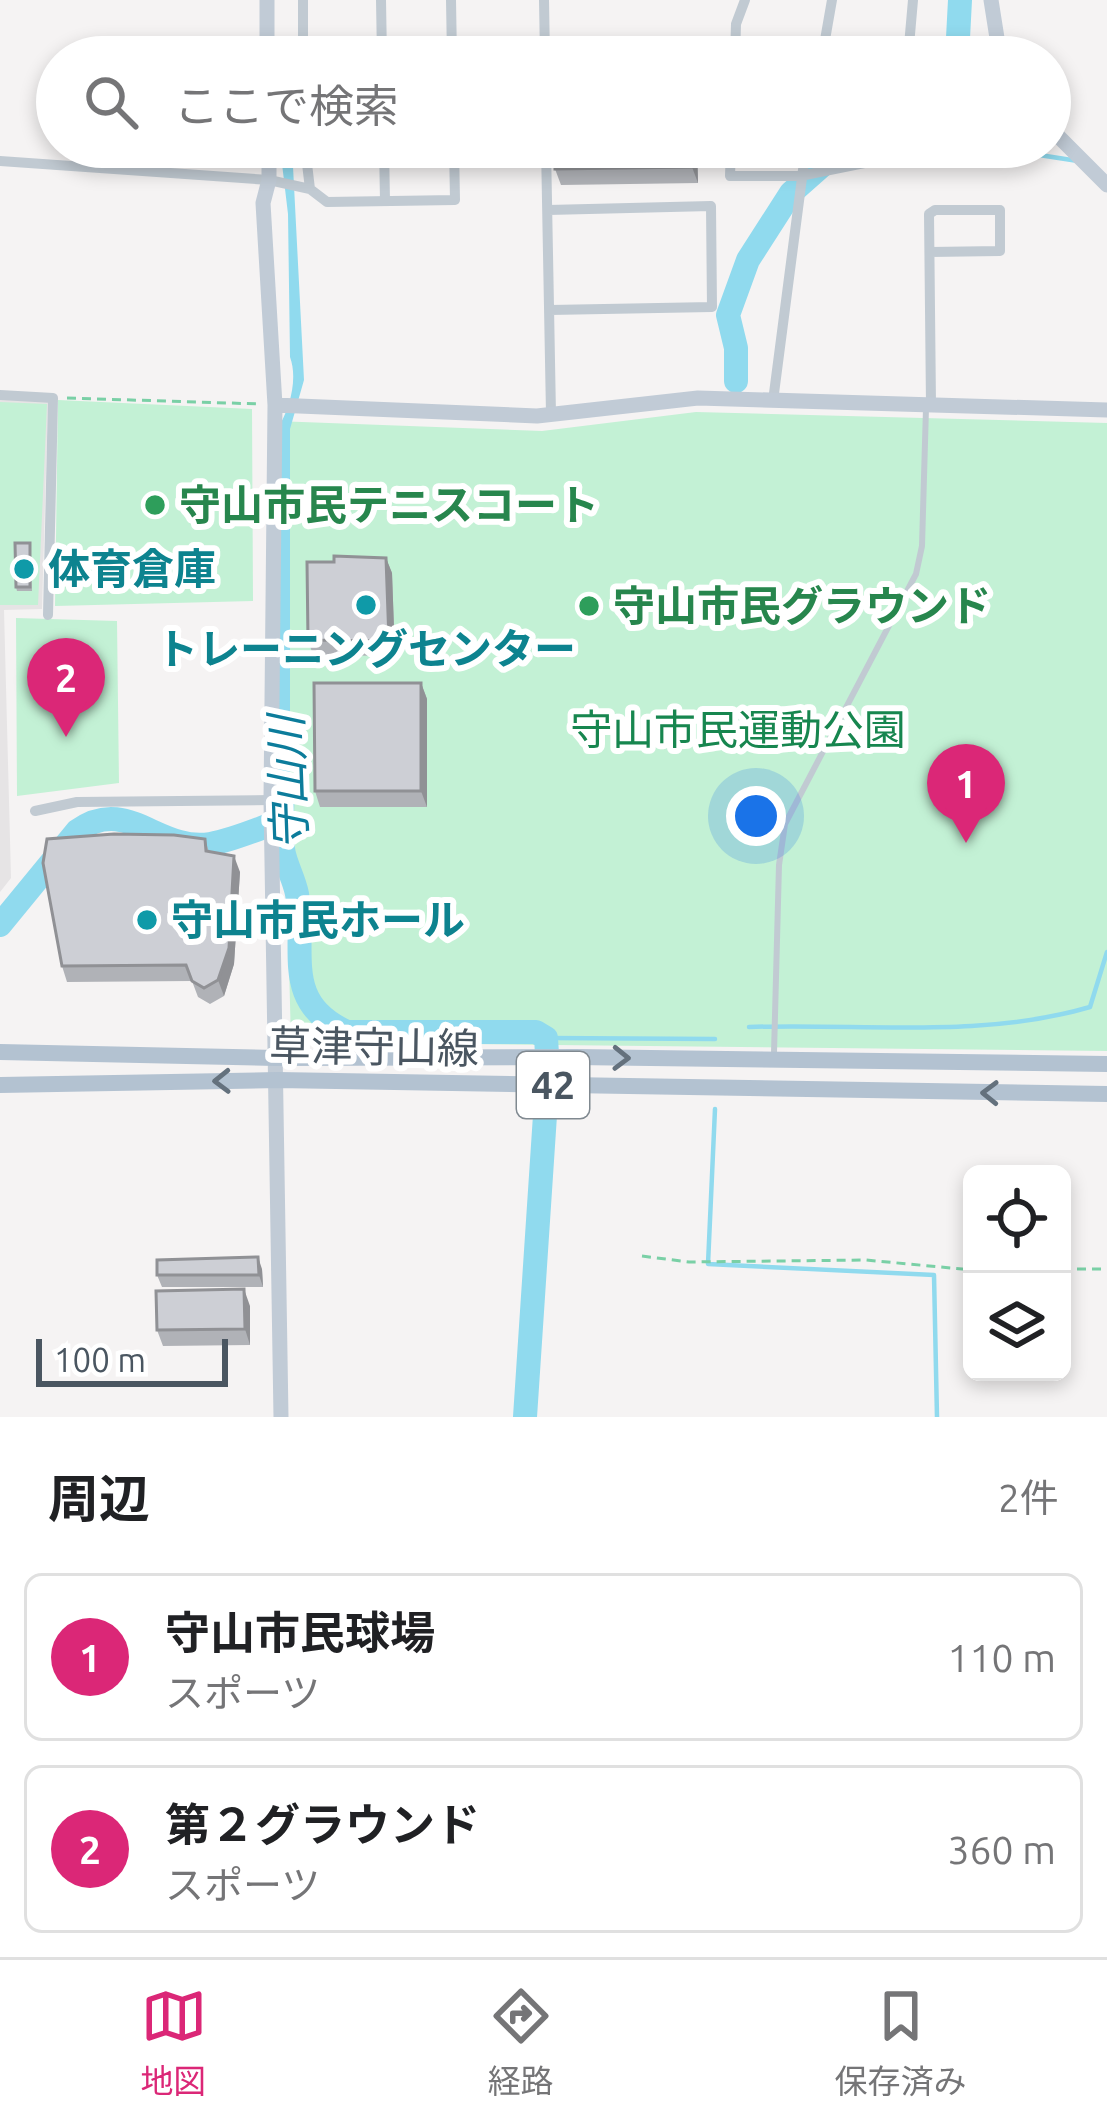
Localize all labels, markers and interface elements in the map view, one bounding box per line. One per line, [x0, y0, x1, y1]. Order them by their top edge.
search box [36, 36, 1071, 168]
icon: search [78, 69, 144, 135]
text: ここで検索 [174, 80, 399, 131]
place label: 守山市民テニスコート [179, 481, 599, 528]
marker: 守山市民テニスコート [142, 492, 168, 518]
place label: 体育倉庫 [48, 545, 216, 592]
marker: 体育倉庫 [11, 556, 37, 582]
place label: 守山市民グラウンド [613, 582, 991, 629]
marker: トレーニングセンター [353, 592, 379, 618]
marker: 守山市民グラウンド [576, 593, 602, 619]
place label: トレーニングセンター [156, 625, 576, 672]
pin: 2 [27, 638, 105, 737]
park label: 守山市民運動公園 [570, 706, 906, 753]
water label: 守山川 [260, 711, 315, 851]
pin: 1 [927, 744, 1005, 843]
your location [726, 786, 786, 846]
place label: 守山市民ホール [171, 896, 465, 943]
marker: 守山市民ホール [134, 907, 160, 933]
street label: 草津守山線 [269, 1021, 479, 1072]
one-way arrow [612, 1044, 631, 1070]
road number: 42 [517, 1052, 589, 1118]
one-way arrow [212, 1068, 231, 1094]
one-way arrow [980, 1081, 999, 1107]
map controls [963, 1165, 1071, 1381]
button: locate [963, 1165, 1071, 1273]
button: layers [963, 1273, 1071, 1381]
scale bar [36, 1333, 228, 1386]
text: 100 m [54, 1341, 146, 1378]
text: 周辺 [48, 1469, 150, 1527]
text: 2件 [998, 1476, 1059, 1519]
text: 守山市民球場 [165, 1607, 435, 1658]
text: 1 [79, 1636, 101, 1679]
text: 110 m [947, 1636, 1056, 1679]
text: スポーツ [165, 1671, 320, 1714]
text: 第２グラウンド [165, 1799, 480, 1850]
text: 2 [79, 1828, 101, 1871]
text: 360 m [947, 1828, 1056, 1871]
text: スポーツ [165, 1863, 320, 1906]
tab: 地図 [141, 1983, 207, 2103]
tab: 経路 [488, 1983, 554, 2103]
tab: 保存済み [835, 1983, 967, 2103]

